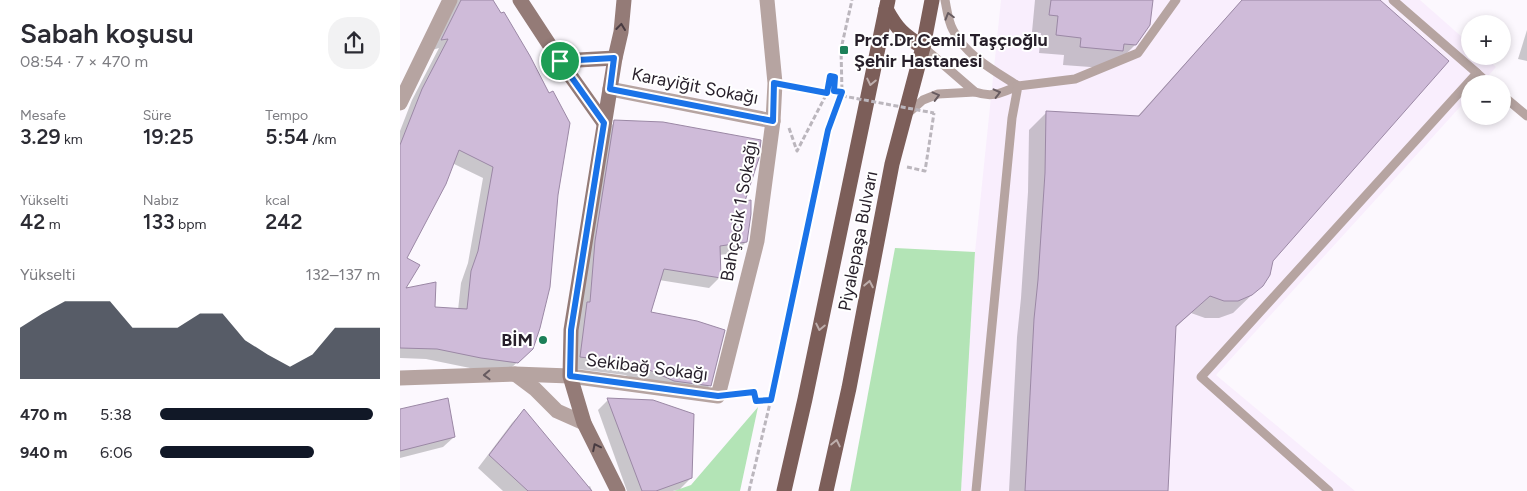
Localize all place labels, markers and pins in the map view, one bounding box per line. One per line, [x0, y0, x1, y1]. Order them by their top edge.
place label: Prof.Dr.Cemil Taşçıoğlu Şehir Hastanesi [854, 29, 1048, 72]
pin [539, 40, 581, 82]
marker: Prof.Dr.Cemil Taşçıoğlu Şehir Hastanesi [838, 44, 850, 56]
place label: BİM [501, 329, 533, 351]
marker: BİM [537, 334, 549, 346]

